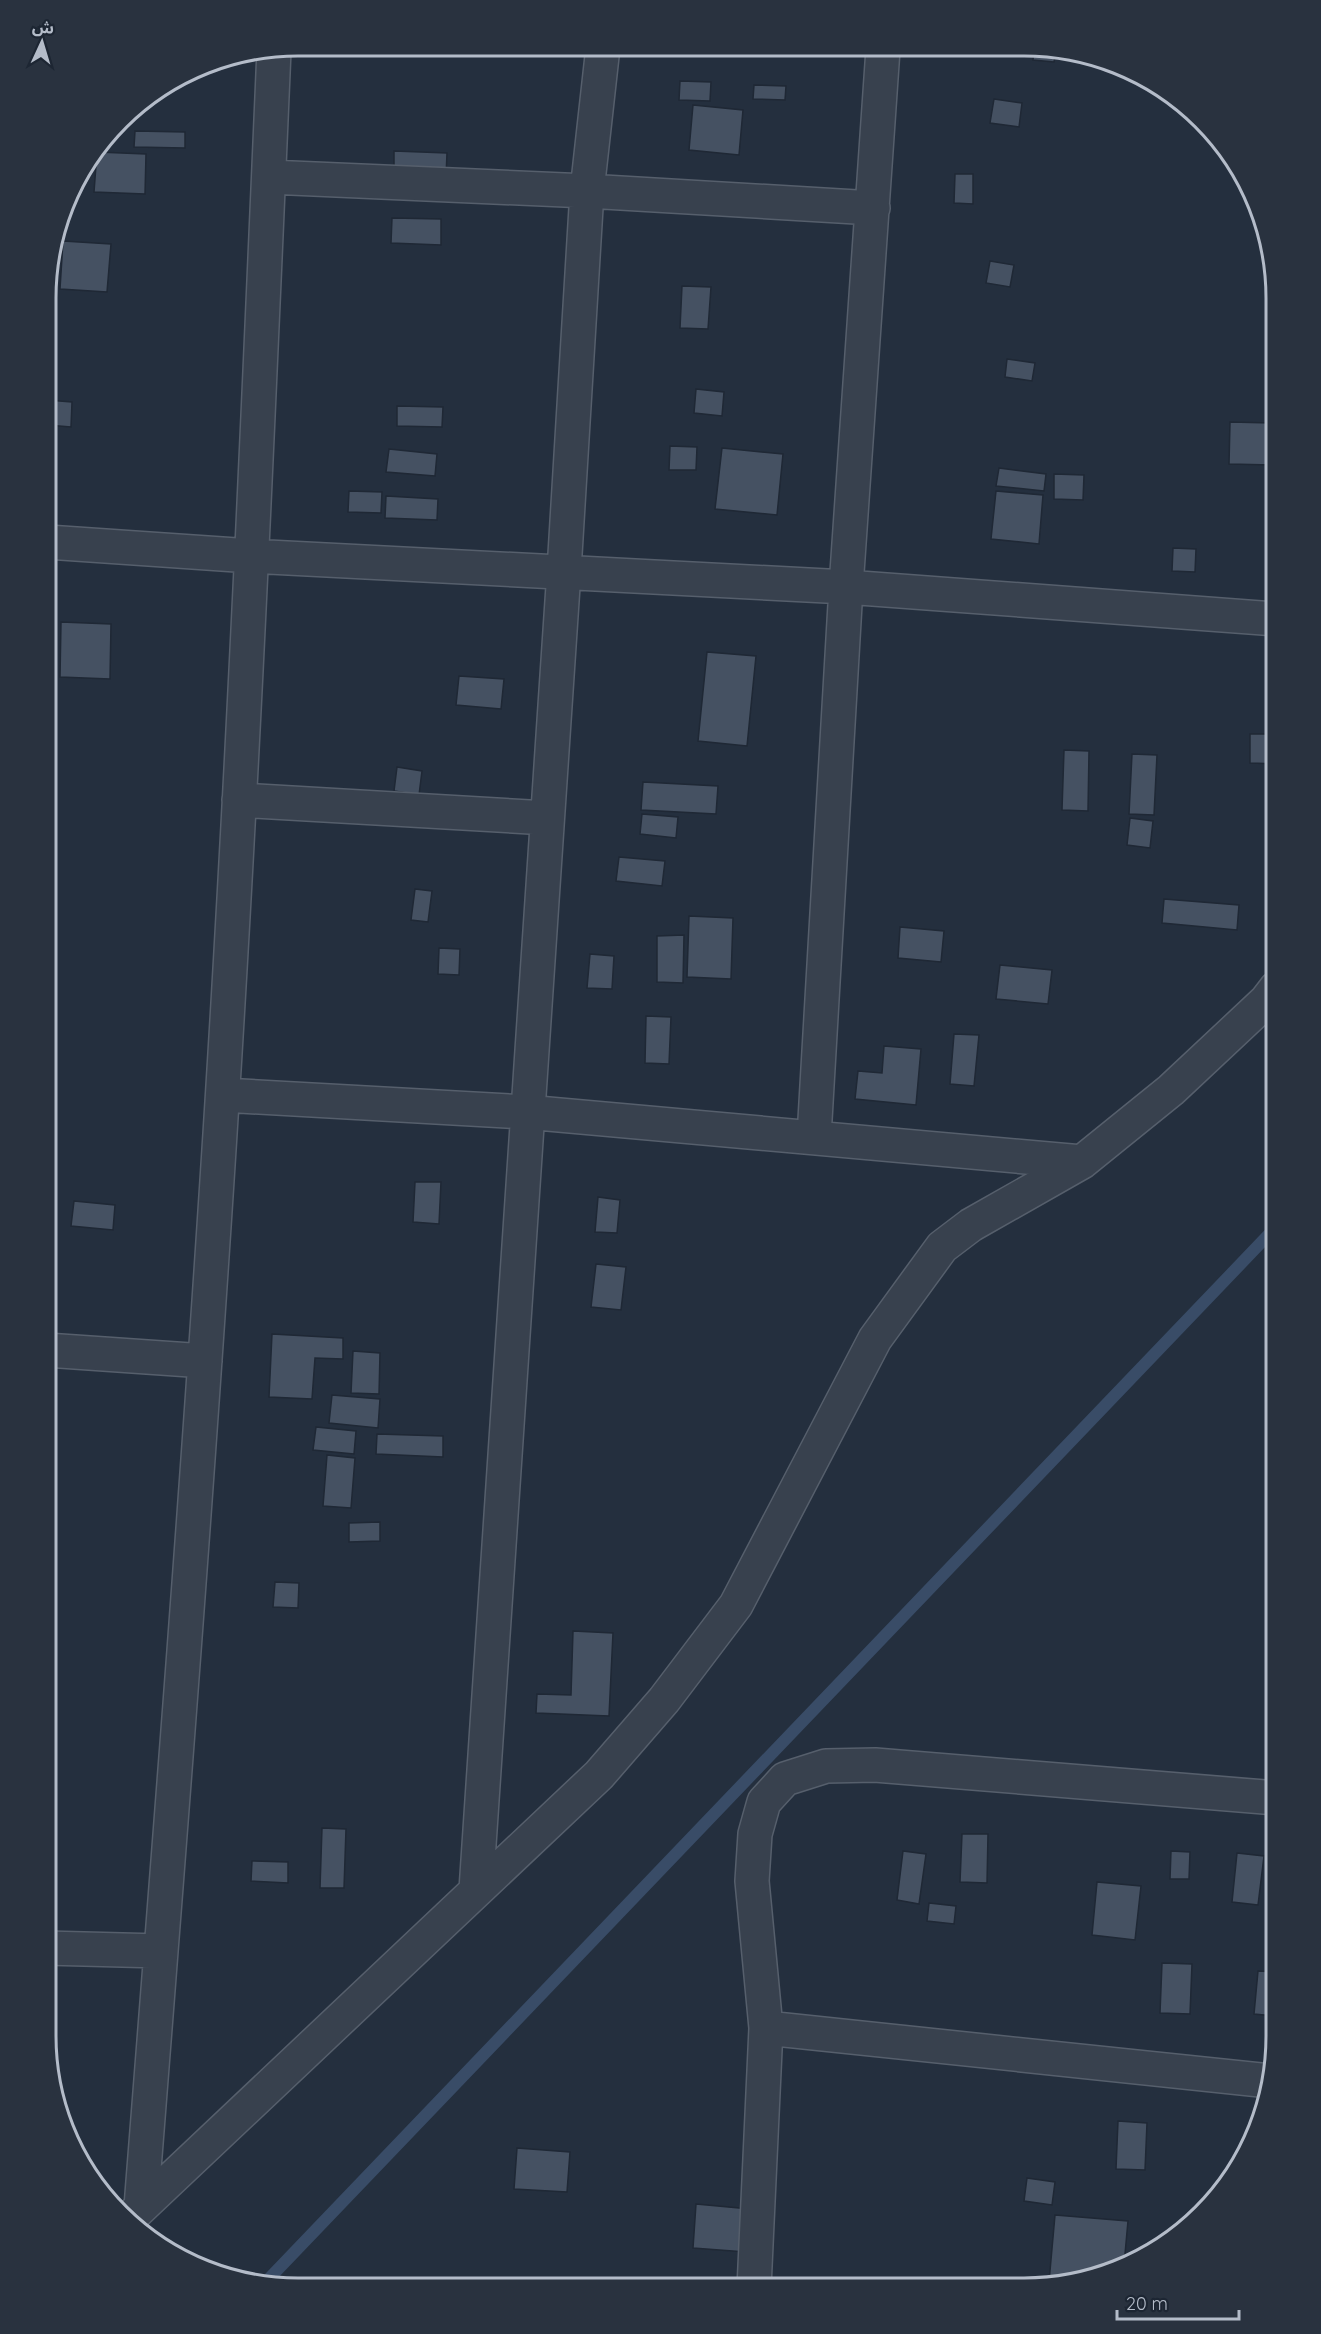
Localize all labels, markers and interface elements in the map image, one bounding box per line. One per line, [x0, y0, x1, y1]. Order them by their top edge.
north arrow [12, 12, 72, 72]
text: ش [31, 16, 55, 38]
scale bar [1117, 2283, 1238, 2321]
text: 20 m [1126, 2292, 1168, 2315]

